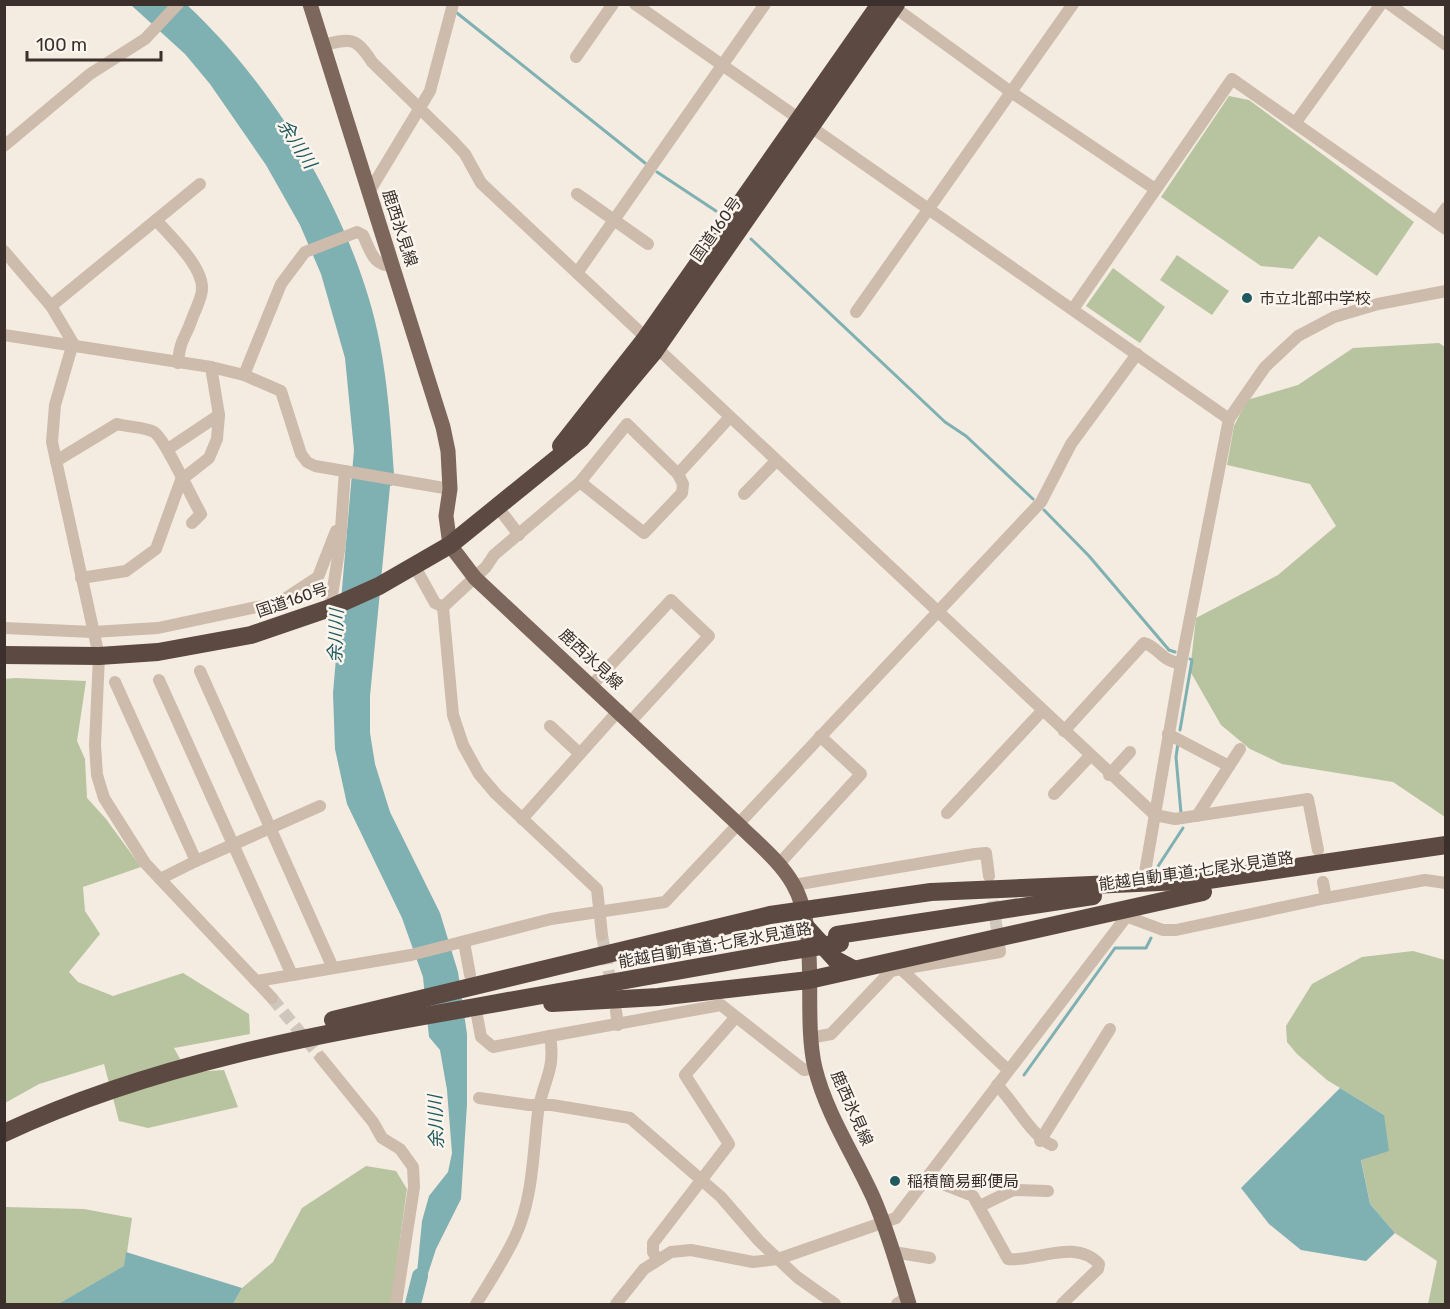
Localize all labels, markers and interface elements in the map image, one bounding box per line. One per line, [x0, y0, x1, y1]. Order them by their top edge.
scale bar [27, 24, 160, 62]
text: 100 m [36, 34, 87, 56]
water label: 余川川 [273, 115, 322, 174]
street label: 鹿西氷見線 [379, 187, 421, 269]
street label: 国道160号 [687, 193, 745, 265]
place label: 市立北部中学校 [1259, 289, 1371, 308]
marker: 市立北部中学校 [1240, 291, 1254, 305]
street label: 国道160号 [254, 579, 330, 621]
water label: 余川川 [324, 607, 348, 663]
street label: 鹿西氷見線 [555, 625, 627, 693]
street label: 能越自動車道;七尾氷見道路 [1097, 848, 1295, 894]
street label: 能越自動車道;七尾氷見道路 [617, 919, 813, 971]
street label: 鹿西氷見線 [827, 1068, 877, 1148]
water label: 余川川 [424, 1093, 448, 1149]
place label: 稲積簡易郵便局 [907, 1172, 1019, 1191]
marker: 稲積簡易郵便局 [888, 1174, 902, 1188]

